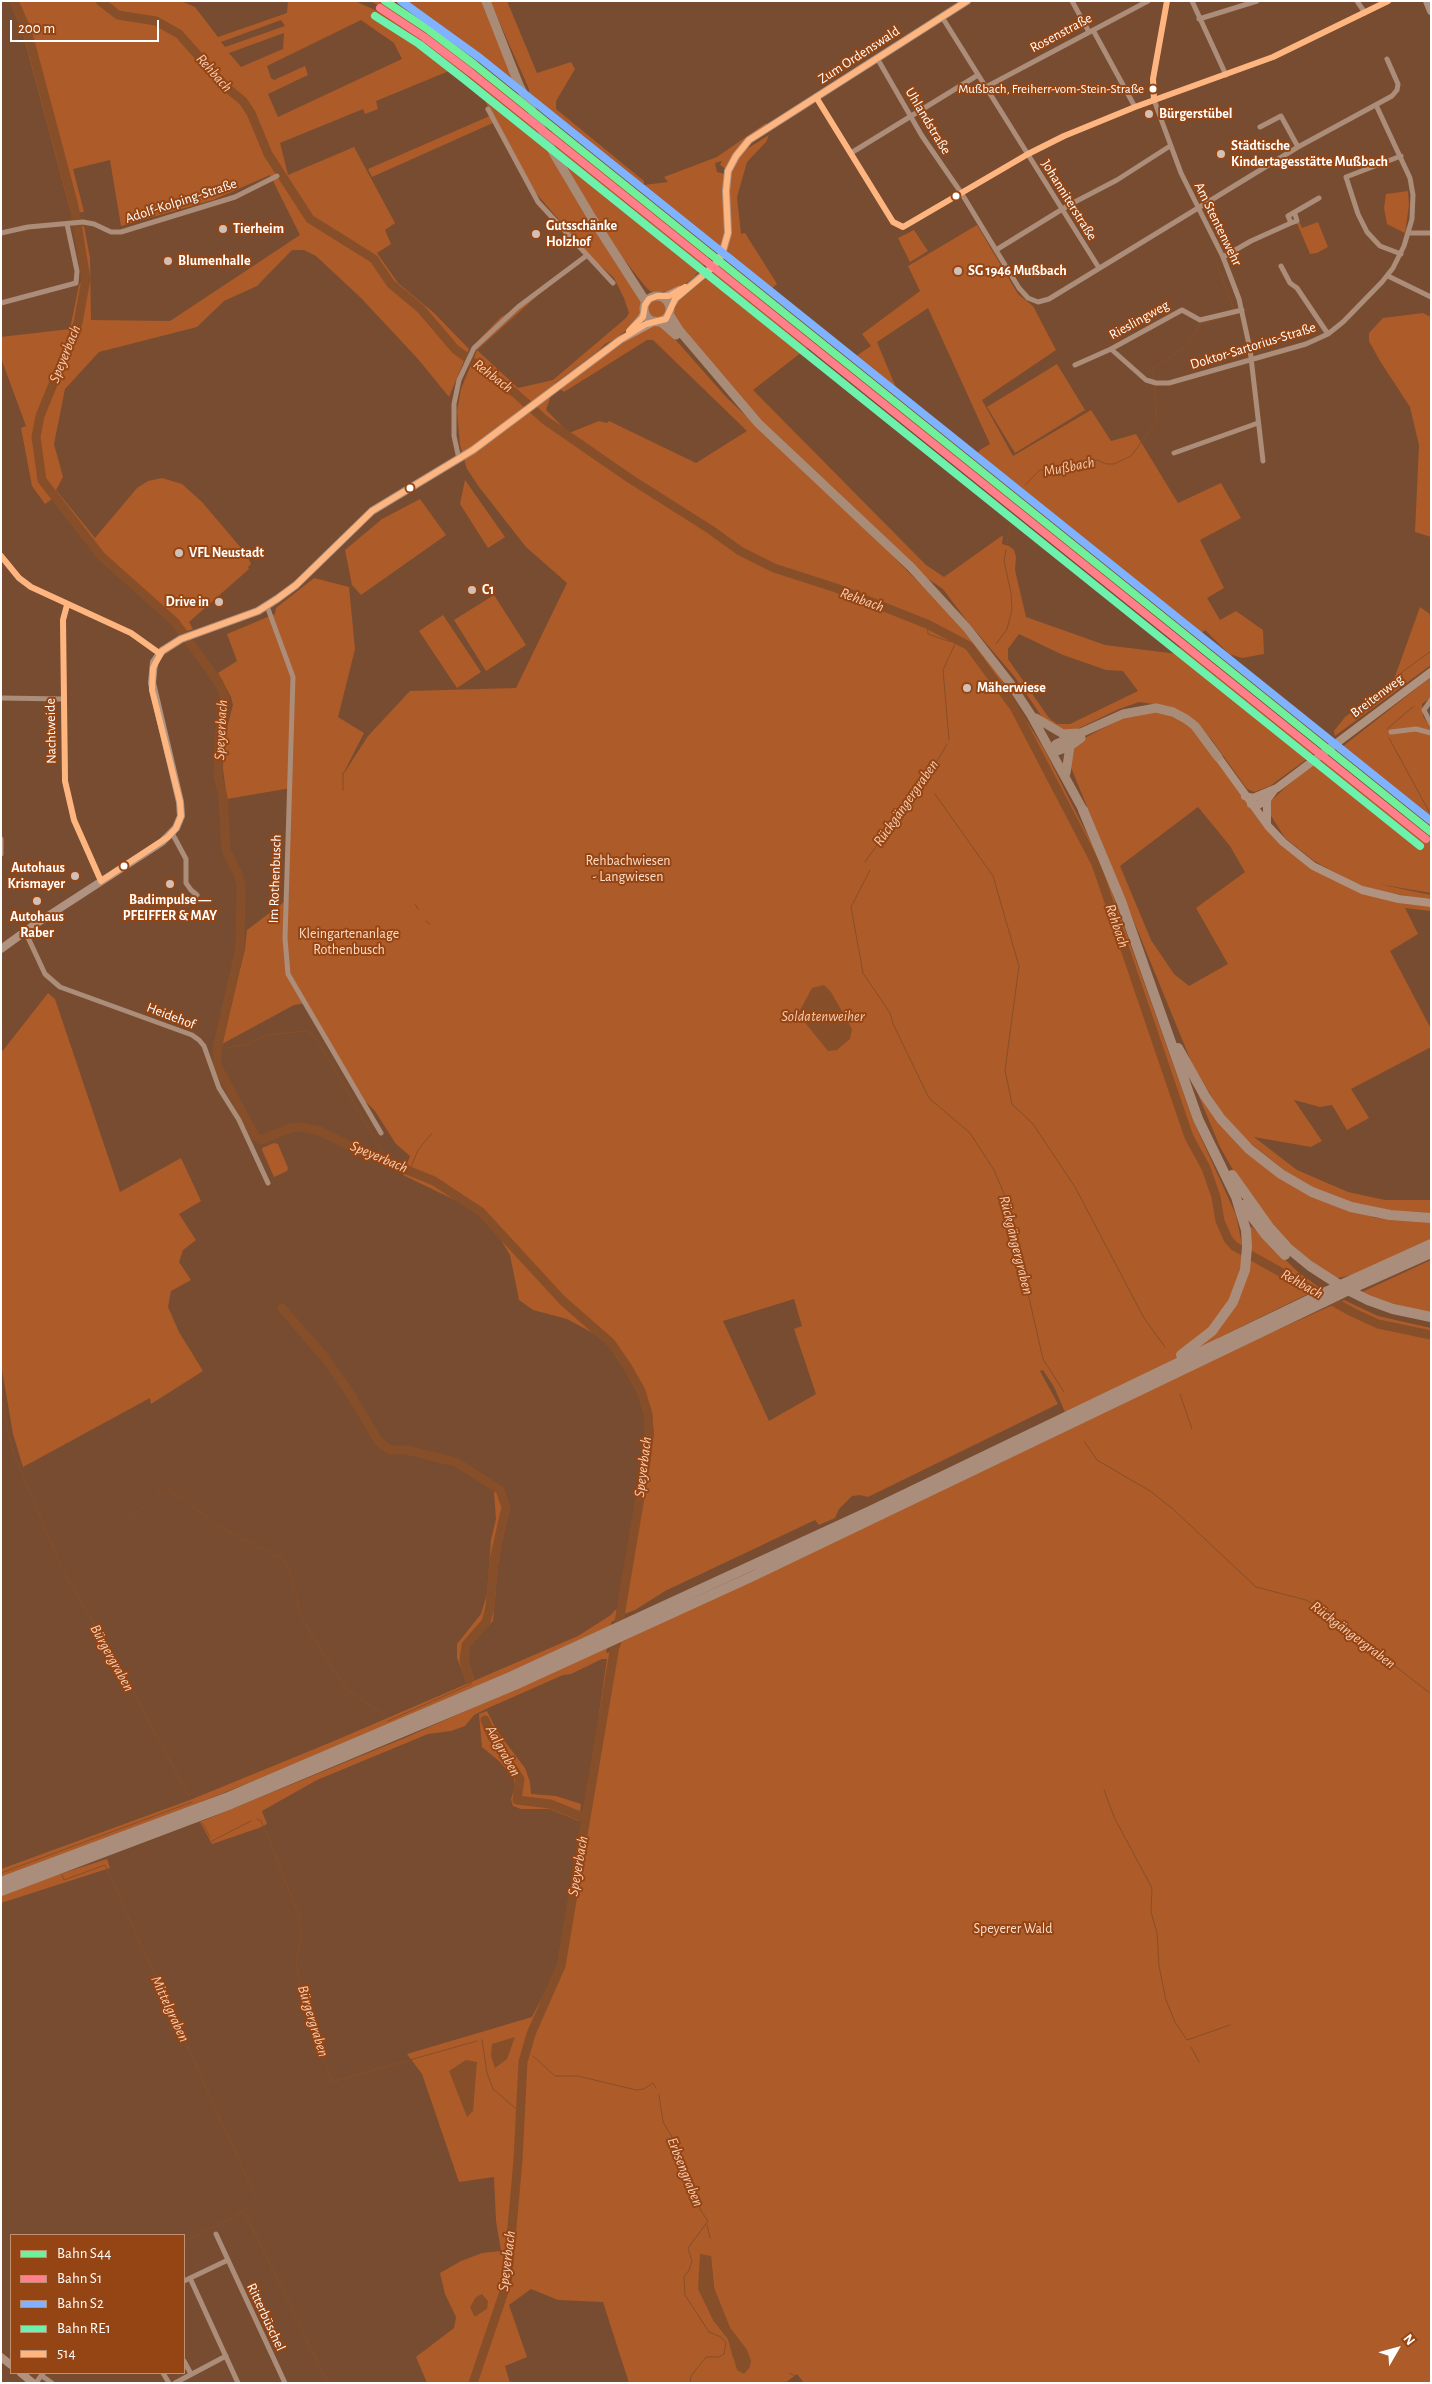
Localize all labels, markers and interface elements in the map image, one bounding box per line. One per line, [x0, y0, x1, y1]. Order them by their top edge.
scale bar [12, 10, 161, 42]
street label: Rosenstraße [1027, 10, 1095, 56]
text: 200 m [18, 21, 55, 36]
street label: Zum Ordenswald [815, 22, 903, 88]
water label: Rehbach [192, 50, 236, 96]
place label: Mußbach, Freiherr-vom-Stein-Straße [958, 81, 1144, 97]
marker: Mußbach, Freiherr-vom-Stein-Straße [1148, 84, 1158, 94]
street label: Uhlandstraße [901, 85, 955, 157]
place label: Bürgerstübel [1159, 106, 1233, 122]
marker: Bürgerstübel [1143, 108, 1155, 120]
place label: Städtische Kindertagesstätte Mußbach [1231, 138, 1388, 170]
marker: Städtische Kindertagesstätte Mußbach [1215, 148, 1227, 160]
street label: Johanniterstraße [1037, 156, 1101, 244]
street label: Adolf-Kolping-Straße [123, 175, 239, 227]
street label: Am Stentenwehr [1190, 179, 1246, 269]
unlabelled marker [951, 191, 961, 201]
place label: Gutsschänke Holzhof [546, 218, 617, 250]
place label: Tierheim [233, 221, 284, 237]
marker: Tierheim [217, 223, 229, 235]
marker: Gutsschänke Holzhof [530, 228, 542, 240]
place label: Blumenhalle [178, 253, 250, 269]
marker: Blumenhalle [162, 255, 174, 267]
place label: SG 1946 Mußbach [968, 263, 1067, 279]
marker: SG 1946 Mußbach [952, 265, 964, 277]
street label: Rieslingweg [1106, 297, 1172, 343]
street label: Doktor-Sartorius-Straße [1188, 319, 1318, 373]
water label: Speyerbach [45, 322, 85, 386]
water label: Rehbach [469, 355, 517, 397]
water label: Mußbach [1042, 453, 1096, 481]
unlabelled marker [405, 483, 415, 493]
place label: VFL Neustadt [189, 545, 264, 561]
marker: VFL Neustadt [173, 547, 185, 559]
place label: C1 [482, 582, 494, 598]
marker: C1 [466, 584, 478, 596]
water label: Rehbach [838, 584, 886, 616]
place label: Drive in [166, 594, 209, 610]
marker: Drive in [213, 596, 225, 608]
street label: Breitenweg [1347, 671, 1407, 721]
place label: Mäherwiese [977, 680, 1046, 696]
marker: Mäherwiese [961, 682, 973, 694]
street label: Nachtweide [42, 698, 60, 764]
water label: Speyerbach [210, 699, 232, 761]
water label: Rückgängergraben [870, 756, 942, 850]
street label: Im Rothenbusch [265, 834, 285, 924]
park label: Rehbachwiesen - Langwiesen [585, 853, 671, 886]
place label: Autohaus Krismayer [8, 860, 65, 892]
unlabelled marker [119, 861, 129, 871]
marker: Autohaus Krismayer [69, 870, 81, 882]
marker: Badimpulse — PFEIFFER & MAY [164, 878, 176, 890]
place label: Badimpulse — PFEIFFER & MAY [123, 892, 217, 924]
marker: Autohaus Raber [31, 895, 43, 907]
water label: Rehbach [1101, 902, 1133, 950]
place label: Autohaus Raber [10, 909, 64, 942]
park label: Kleingartenanlage Rothenbusch [299, 926, 399, 959]
street label: Heidehof [144, 999, 198, 1033]
water label: Soldatenweiher [781, 1007, 865, 1025]
water label: Speyerbach [347, 1137, 411, 1177]
water label: Rückgängergraben [995, 1194, 1037, 1296]
water label: Rehbach [1278, 1265, 1326, 1303]
water label: Speyerbach [630, 1436, 656, 1498]
water label: Rückgängergraben [1307, 1597, 1399, 1673]
water label: Bürgergraben [86, 1621, 138, 1695]
water label: Aalgraben [482, 1722, 524, 1780]
water label: Speyerbach [564, 1834, 592, 1898]
park label: Speyerer Wald [973, 1921, 1053, 1937]
water label: Mittelgraben [147, 1973, 193, 2045]
water label: Bürgergraben [294, 1983, 332, 2059]
water label: Erbsengraben [663, 2135, 707, 2209]
water label: Speyerbach [494, 2230, 520, 2292]
legend [10, 2234, 185, 2374]
text: Bahn S44 [57, 2246, 111, 2261]
text: Bahn S1 [57, 2271, 102, 2286]
street label: Ritterbüschel [243, 2280, 289, 2354]
text: Bahn S2 [57, 2296, 104, 2311]
text: Bahn RE1 [57, 2321, 111, 2336]
north arrow [1372, 2324, 1422, 2374]
text: N [1400, 2332, 1417, 2348]
text: 514 [57, 2346, 76, 2361]

